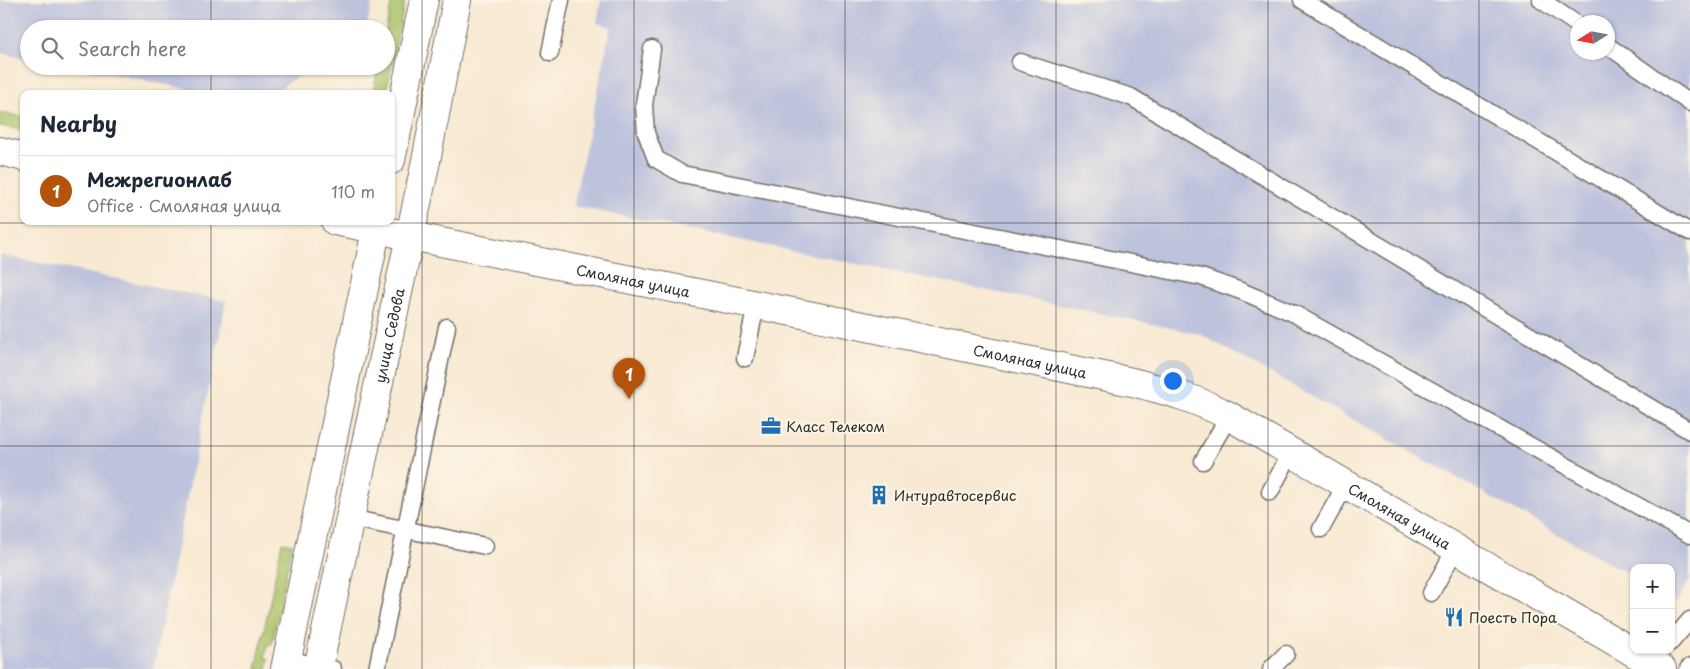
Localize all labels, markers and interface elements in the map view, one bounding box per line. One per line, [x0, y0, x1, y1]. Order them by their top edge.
north arrow [1570, 15, 1615, 60]
search box [20, 20, 395, 75]
icon: search [38, 34, 66, 62]
text: Search here [78, 34, 187, 62]
text: Nearby [40, 107, 117, 139]
text: Межрегионлаб [87, 165, 232, 193]
text: 1 [52, 179, 60, 203]
text: 110 m [332, 179, 375, 203]
text: Office · Смоляная улица [87, 193, 281, 217]
street label: Смоляная улица [574, 259, 692, 302]
street label: улица Седова [369, 286, 409, 385]
street label: Смоляная улица [971, 339, 1089, 383]
pin: 1 [613, 358, 645, 399]
your location [1160, 368, 1186, 394]
office icon: Класс Телеком [760, 415, 782, 437]
place label: Класс Телеком [786, 416, 885, 437]
street label: Смоляная улица [1345, 478, 1455, 554]
building icon: Интуравтосервис [868, 484, 890, 506]
place label: Интуравтосервис [894, 485, 1016, 506]
map controls [1630, 564, 1675, 654]
button: + [1630, 564, 1675, 609]
restaurant icon: Поесть Пора [1443, 606, 1465, 628]
place label: Поесть Пора [1469, 607, 1557, 628]
button: − [1630, 609, 1675, 654]

